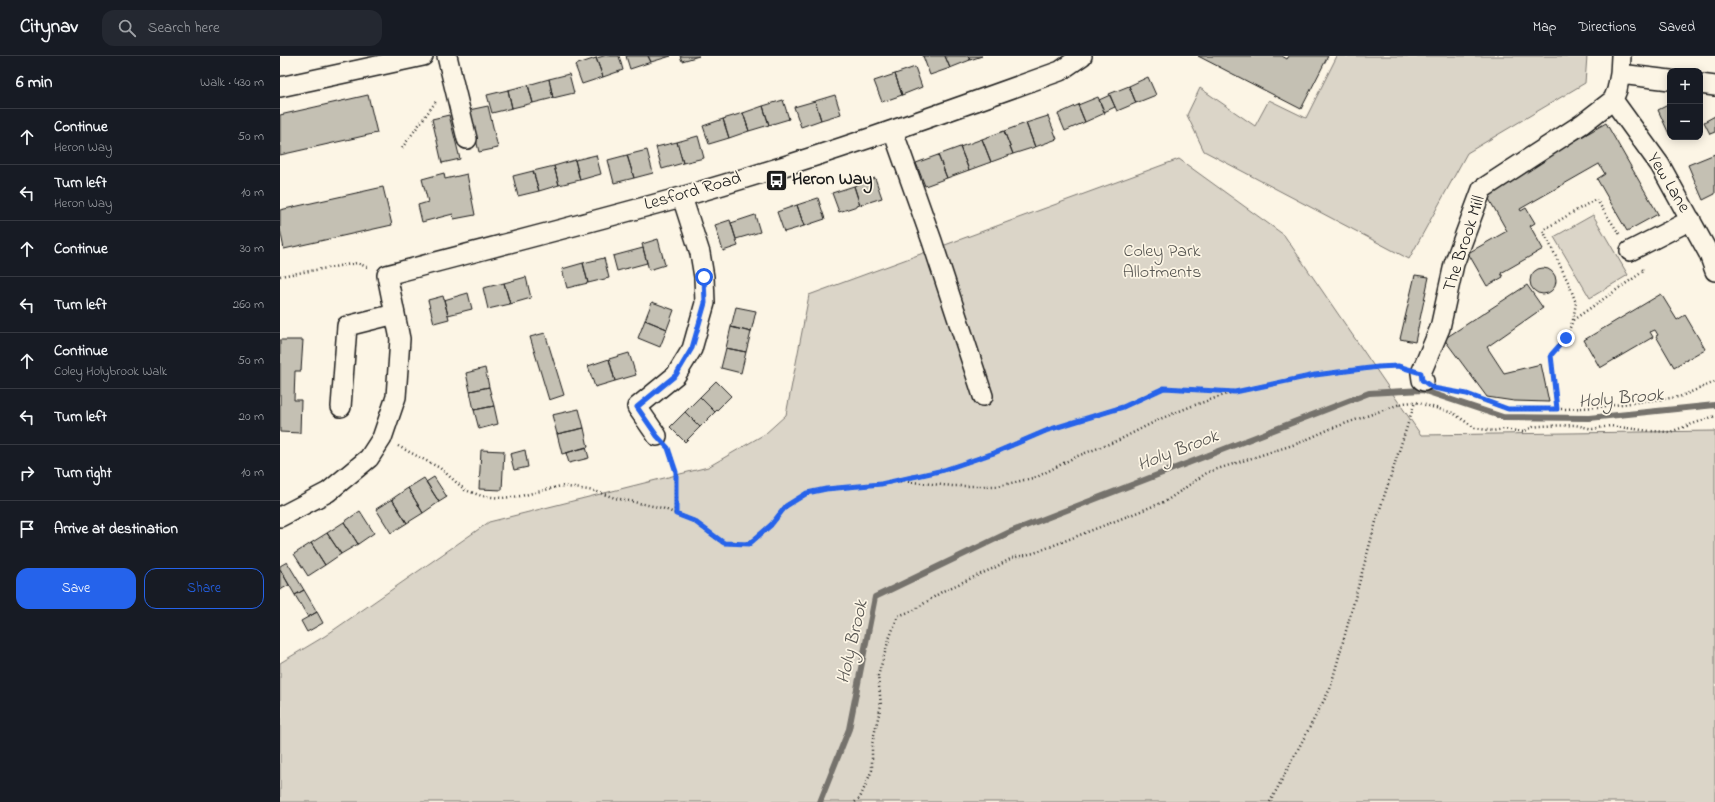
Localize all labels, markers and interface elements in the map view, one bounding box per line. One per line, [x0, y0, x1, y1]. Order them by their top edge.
search box [102, 10, 382, 46]
text: Citynav [20, 14, 78, 41]
icon: search [116, 17, 138, 39]
text: Search here [148, 17, 220, 39]
text: Map [1533, 17, 1556, 38]
text: Directions [1578, 17, 1636, 38]
text: Saved [1658, 17, 1695, 38]
map controls [1667, 68, 1703, 140]
button: + [1667, 68, 1703, 104]
text: 6 min [16, 70, 52, 95]
text: Walk · 430 m [200, 73, 264, 92]
button: − [1667, 104, 1703, 140]
text: Continue [54, 116, 108, 138]
icon: ahead [16, 126, 38, 148]
text: 50 m [238, 127, 264, 146]
text: Heron Way [54, 138, 112, 157]
street label: Yew Lane [1640, 148, 1697, 219]
street label: Lesford Road [641, 166, 745, 218]
bus stop icon: Heron Way [763, 167, 789, 193]
place label: Heron Way [792, 167, 873, 194]
text: Turn left [54, 172, 107, 194]
icon: left [16, 182, 38, 204]
text: 10 m [241, 183, 264, 202]
street label: The Brook Mill [1437, 192, 1493, 296]
text: Heron Way [54, 194, 112, 213]
icon: ahead [16, 238, 38, 260]
text: Continue [54, 238, 108, 260]
text: 30 m [240, 239, 264, 258]
park label: Coley Park Allotments [1123, 239, 1201, 286]
route start [695, 268, 713, 286]
icon: left [16, 294, 38, 316]
text: Turn left [54, 294, 107, 316]
text: 260 m [233, 295, 264, 314]
route end [1557, 329, 1575, 347]
text: Continue [54, 340, 108, 362]
icon: ahead [16, 350, 38, 372]
text: 50 m [238, 351, 264, 370]
text: Coley Holybrook Walk [54, 362, 167, 381]
water label: Holy Brook [1577, 382, 1665, 416]
icon: left [16, 406, 38, 428]
text: Turn left [54, 406, 107, 428]
text: 20 m [239, 407, 264, 426]
water label: Holy Brook [1133, 423, 1223, 479]
icon: right [16, 462, 38, 484]
text: Turn right [54, 462, 112, 484]
text: 10 m [241, 463, 264, 482]
icon: arrive [16, 518, 38, 540]
text: Arrive at destination [54, 518, 178, 540]
button: Save [16, 568, 136, 609]
button: Share [144, 568, 264, 609]
water label: Holy Brook [830, 597, 876, 686]

